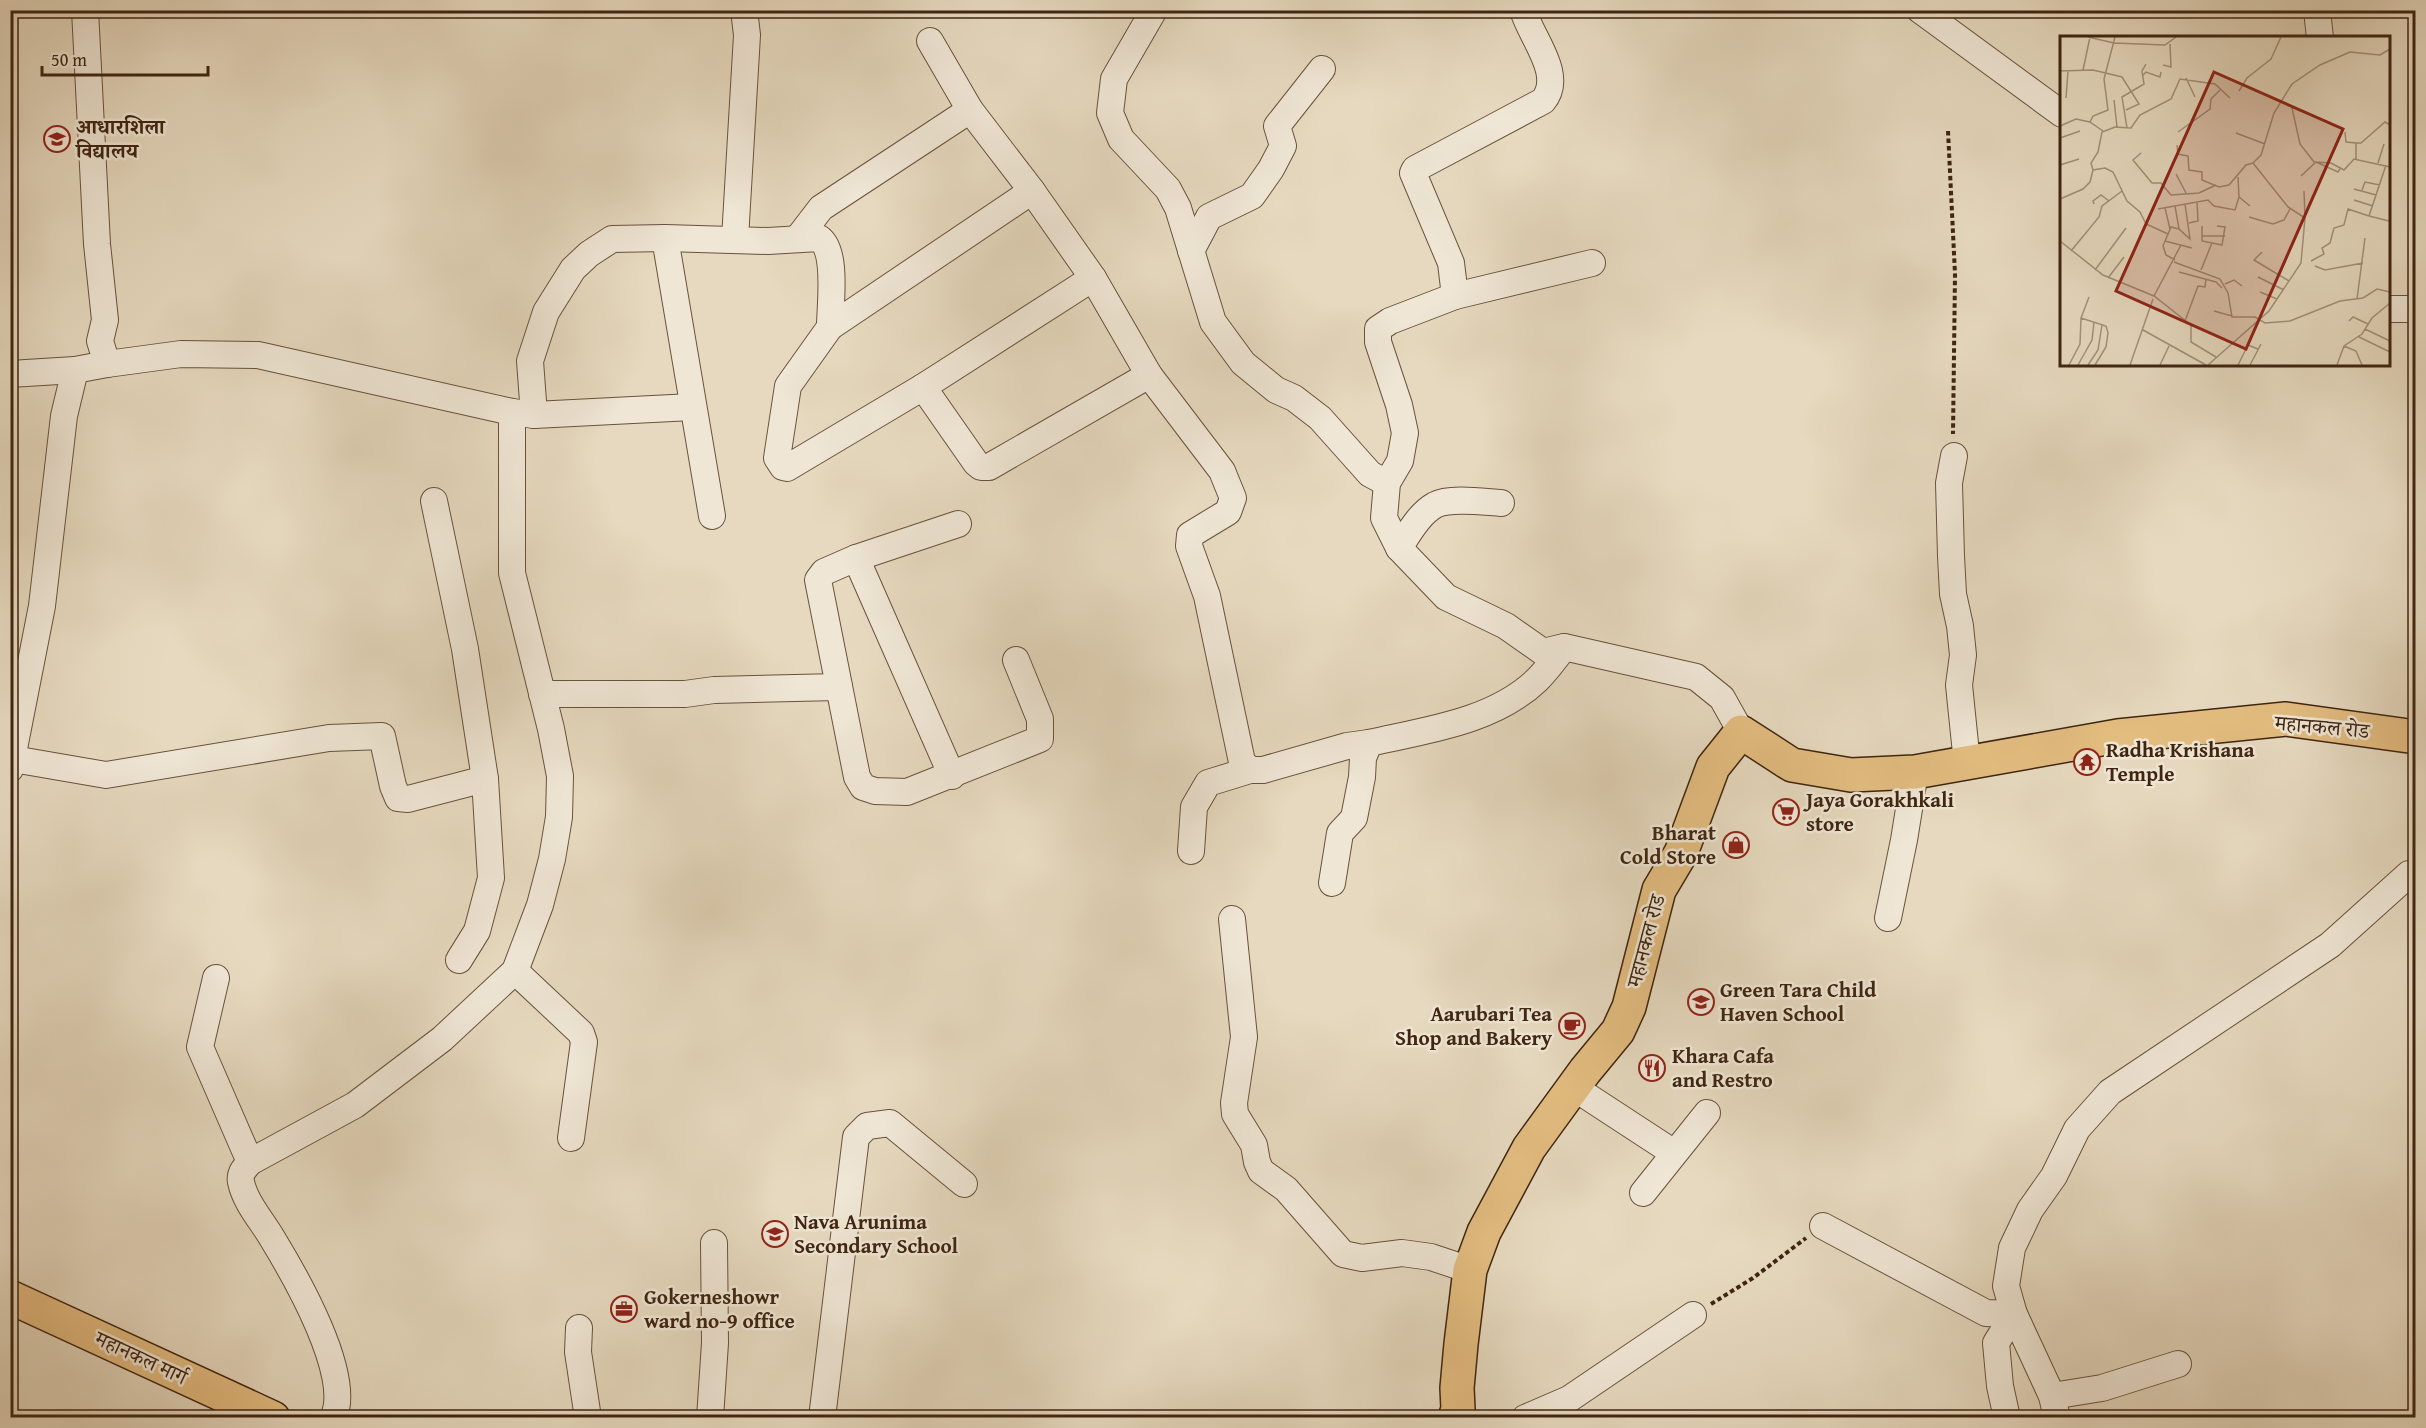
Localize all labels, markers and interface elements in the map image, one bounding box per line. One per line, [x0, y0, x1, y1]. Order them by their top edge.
inset map [2060, 36, 2390, 366]
scale bar [42, 39, 208, 77]
text: 50 m [51, 46, 87, 73]
place label: आधारशिला विद्यालय [74, 111, 166, 166]
school or university icon: आधारशिला विद्यालय [42, 124, 72, 154]
street label: महानकल रोड [2273, 707, 2372, 746]
place label: Radha Krishana Temple [2106, 734, 2255, 789]
temple icon: Radha Krishana Temple [2072, 747, 2102, 777]
place label: Jaya Gorakhkali store [1803, 784, 1955, 839]
supermarket icon: Jaya Gorakhkali store [1771, 797, 1801, 827]
place label: Bharat Cold Store [1620, 817, 1716, 872]
shop icon: Bharat Cold Store [1721, 830, 1751, 860]
street label: महानकल रोड [1618, 890, 1673, 992]
place label: Green Tara Child Haven School [1720, 974, 1876, 1029]
school or university icon: Green Tara Child Haven School [1686, 987, 1716, 1017]
place label: Aarubari Tea Shop and Bakery [1395, 998, 1552, 1053]
cafe icon: Aarubari Tea Shop and Bakery [1557, 1011, 1587, 1041]
place label: Khara Cafa and Restro [1672, 1040, 1774, 1095]
restaurant icon: Khara Cafa and Restro [1637, 1053, 1667, 1083]
place label: Nava Arunima Secondary School [794, 1206, 959, 1261]
school or university icon: Nava Arunima Secondary School [760, 1219, 790, 1249]
place label: Gokerneshowr ward no-9 office [644, 1281, 795, 1336]
office icon: Gokerneshowr ward no-9 office [609, 1294, 639, 1324]
street label: महानकल मार्ग [89, 1322, 193, 1393]

